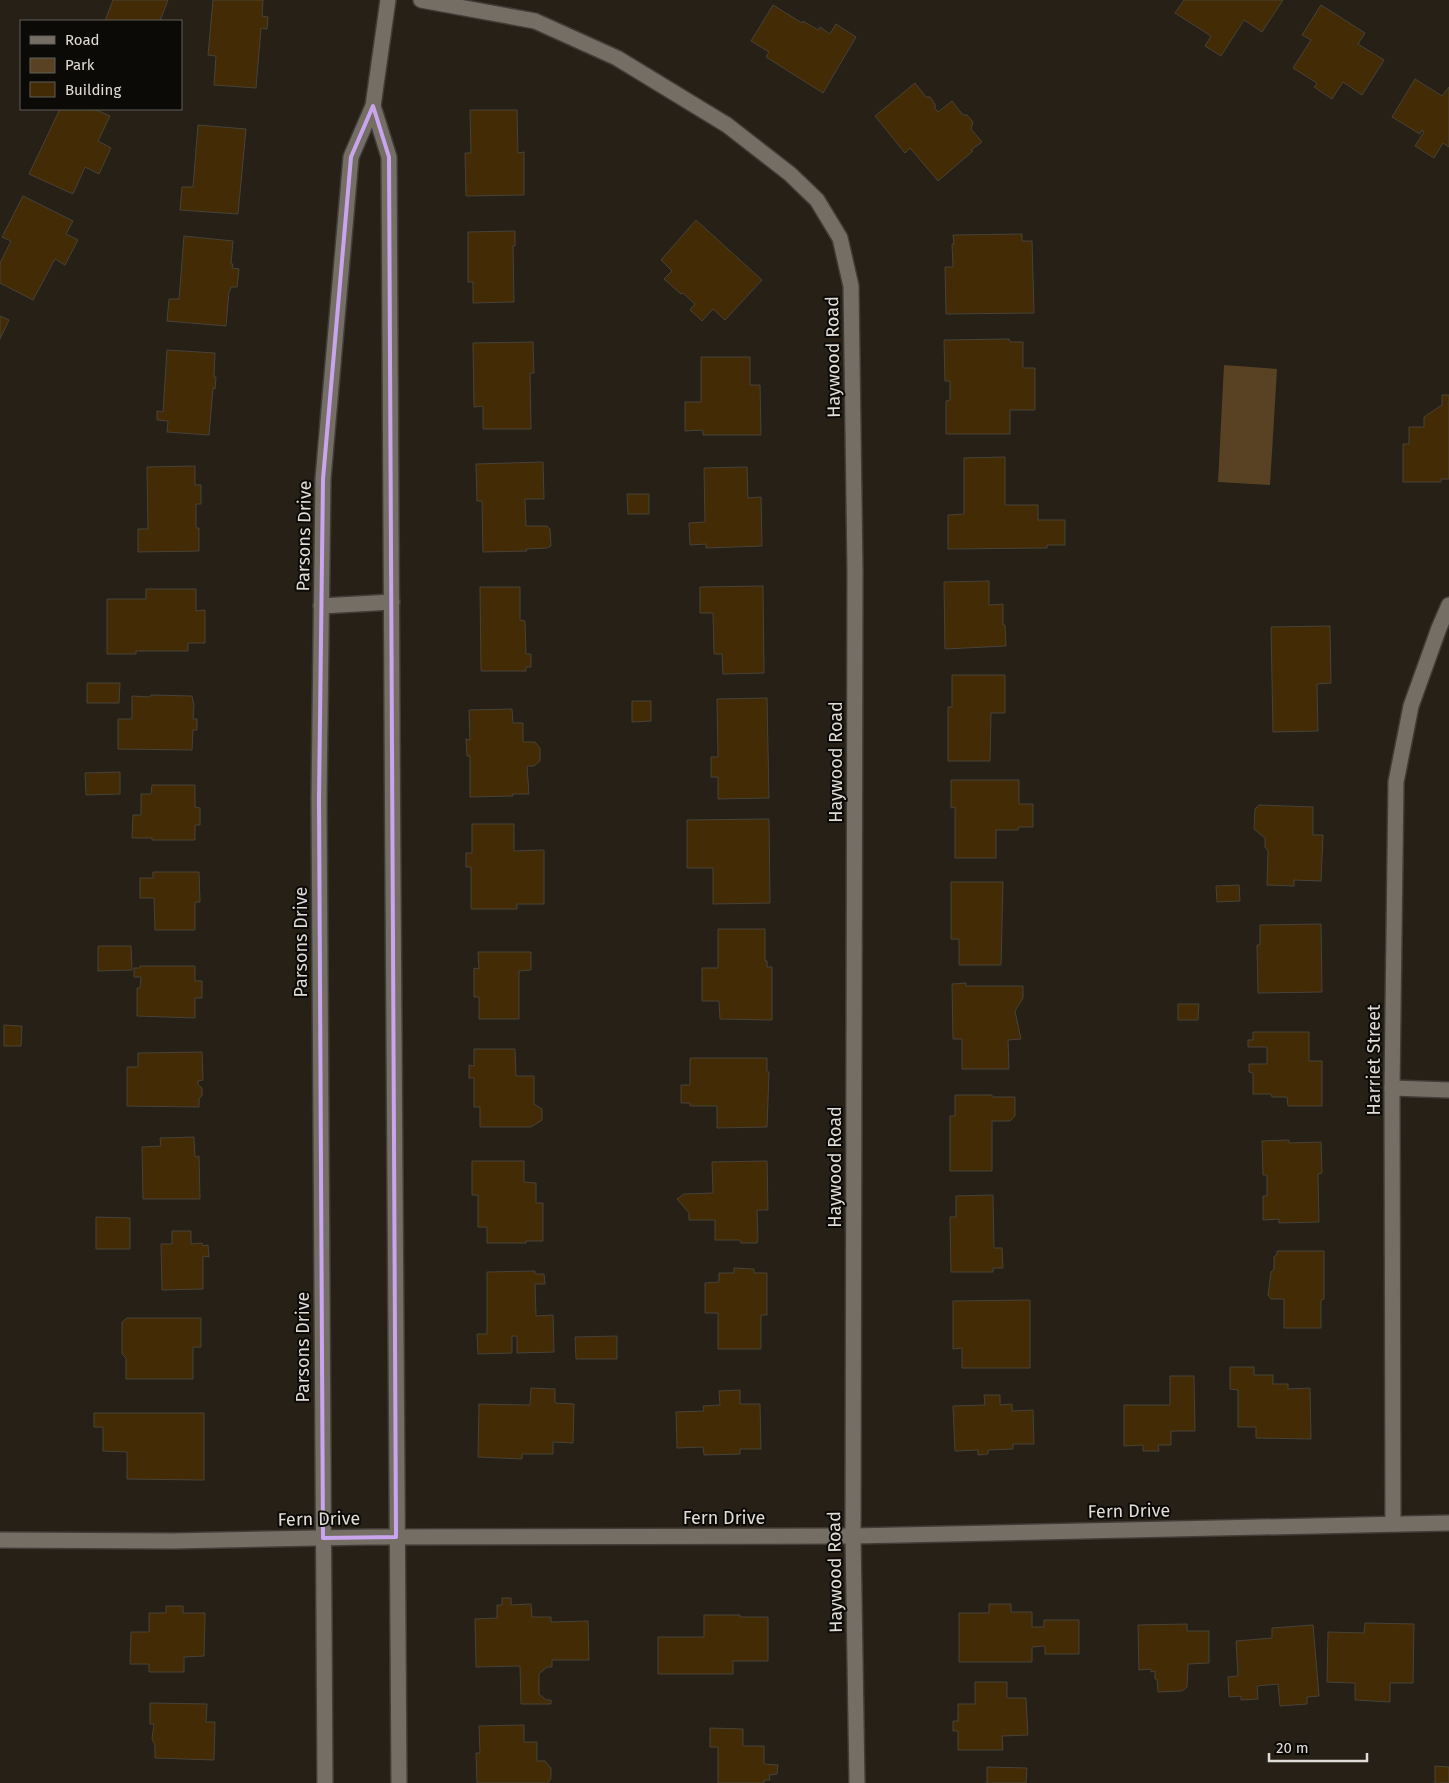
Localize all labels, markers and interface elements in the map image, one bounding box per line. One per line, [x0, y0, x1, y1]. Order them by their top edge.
legend [20, 20, 182, 110]
text: Road [65, 31, 100, 49]
text: Park [65, 56, 95, 74]
text: Building [65, 81, 121, 99]
street label: Haywood Road [821, 296, 845, 418]
street label: Parsons Drive [292, 480, 316, 592]
street label: Haywood Road [825, 701, 847, 823]
street label: Parsons Drive [290, 887, 312, 997]
street label: Harriet Street [1363, 1004, 1385, 1115]
street label: Haywood Road [824, 1106, 846, 1228]
street label: Parsons Drive [292, 1292, 314, 1402]
street label: Fern Drive [1088, 1499, 1170, 1523]
street label: Fern Drive [278, 1507, 360, 1531]
street label: Fern Drive [683, 1507, 765, 1529]
street label: Haywood Road [823, 1511, 847, 1633]
scale bar [1269, 1730, 1366, 1762]
text: 20 m [1276, 1739, 1309, 1757]

